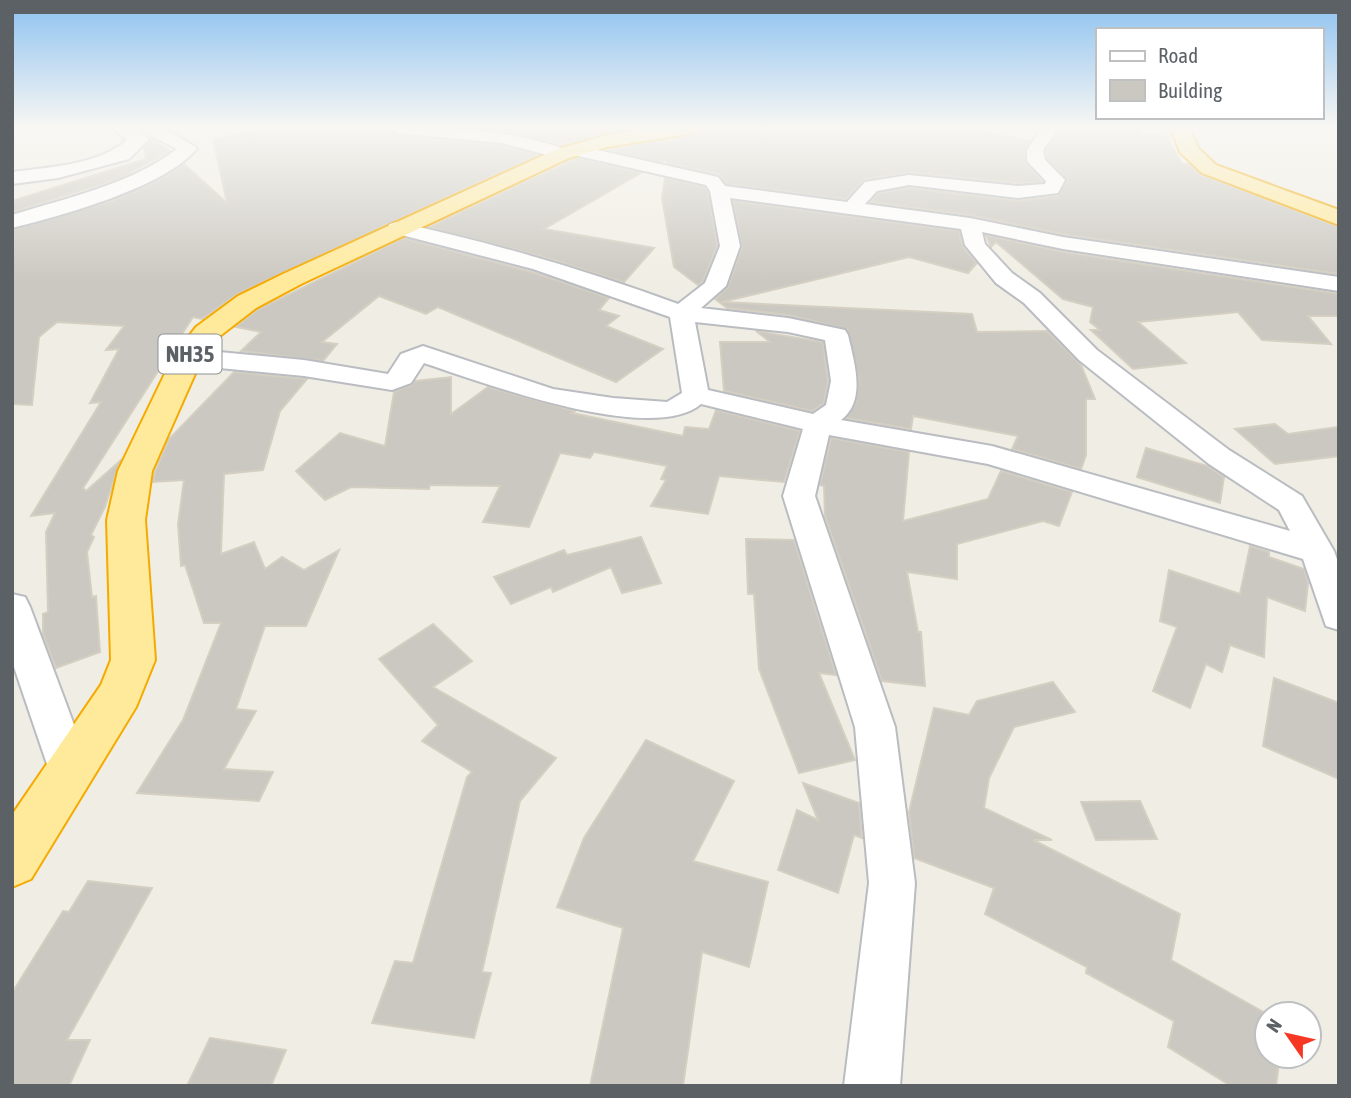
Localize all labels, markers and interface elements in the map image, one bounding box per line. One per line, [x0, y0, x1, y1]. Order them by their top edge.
legend [1096, 28, 1323, 119]
text: Road [1158, 43, 1198, 67]
text: Building [1158, 78, 1222, 102]
road number: NH35 [158, 334, 222, 374]
north arrow [1253, 1000, 1323, 1070]
text: N [1262, 1015, 1286, 1036]

